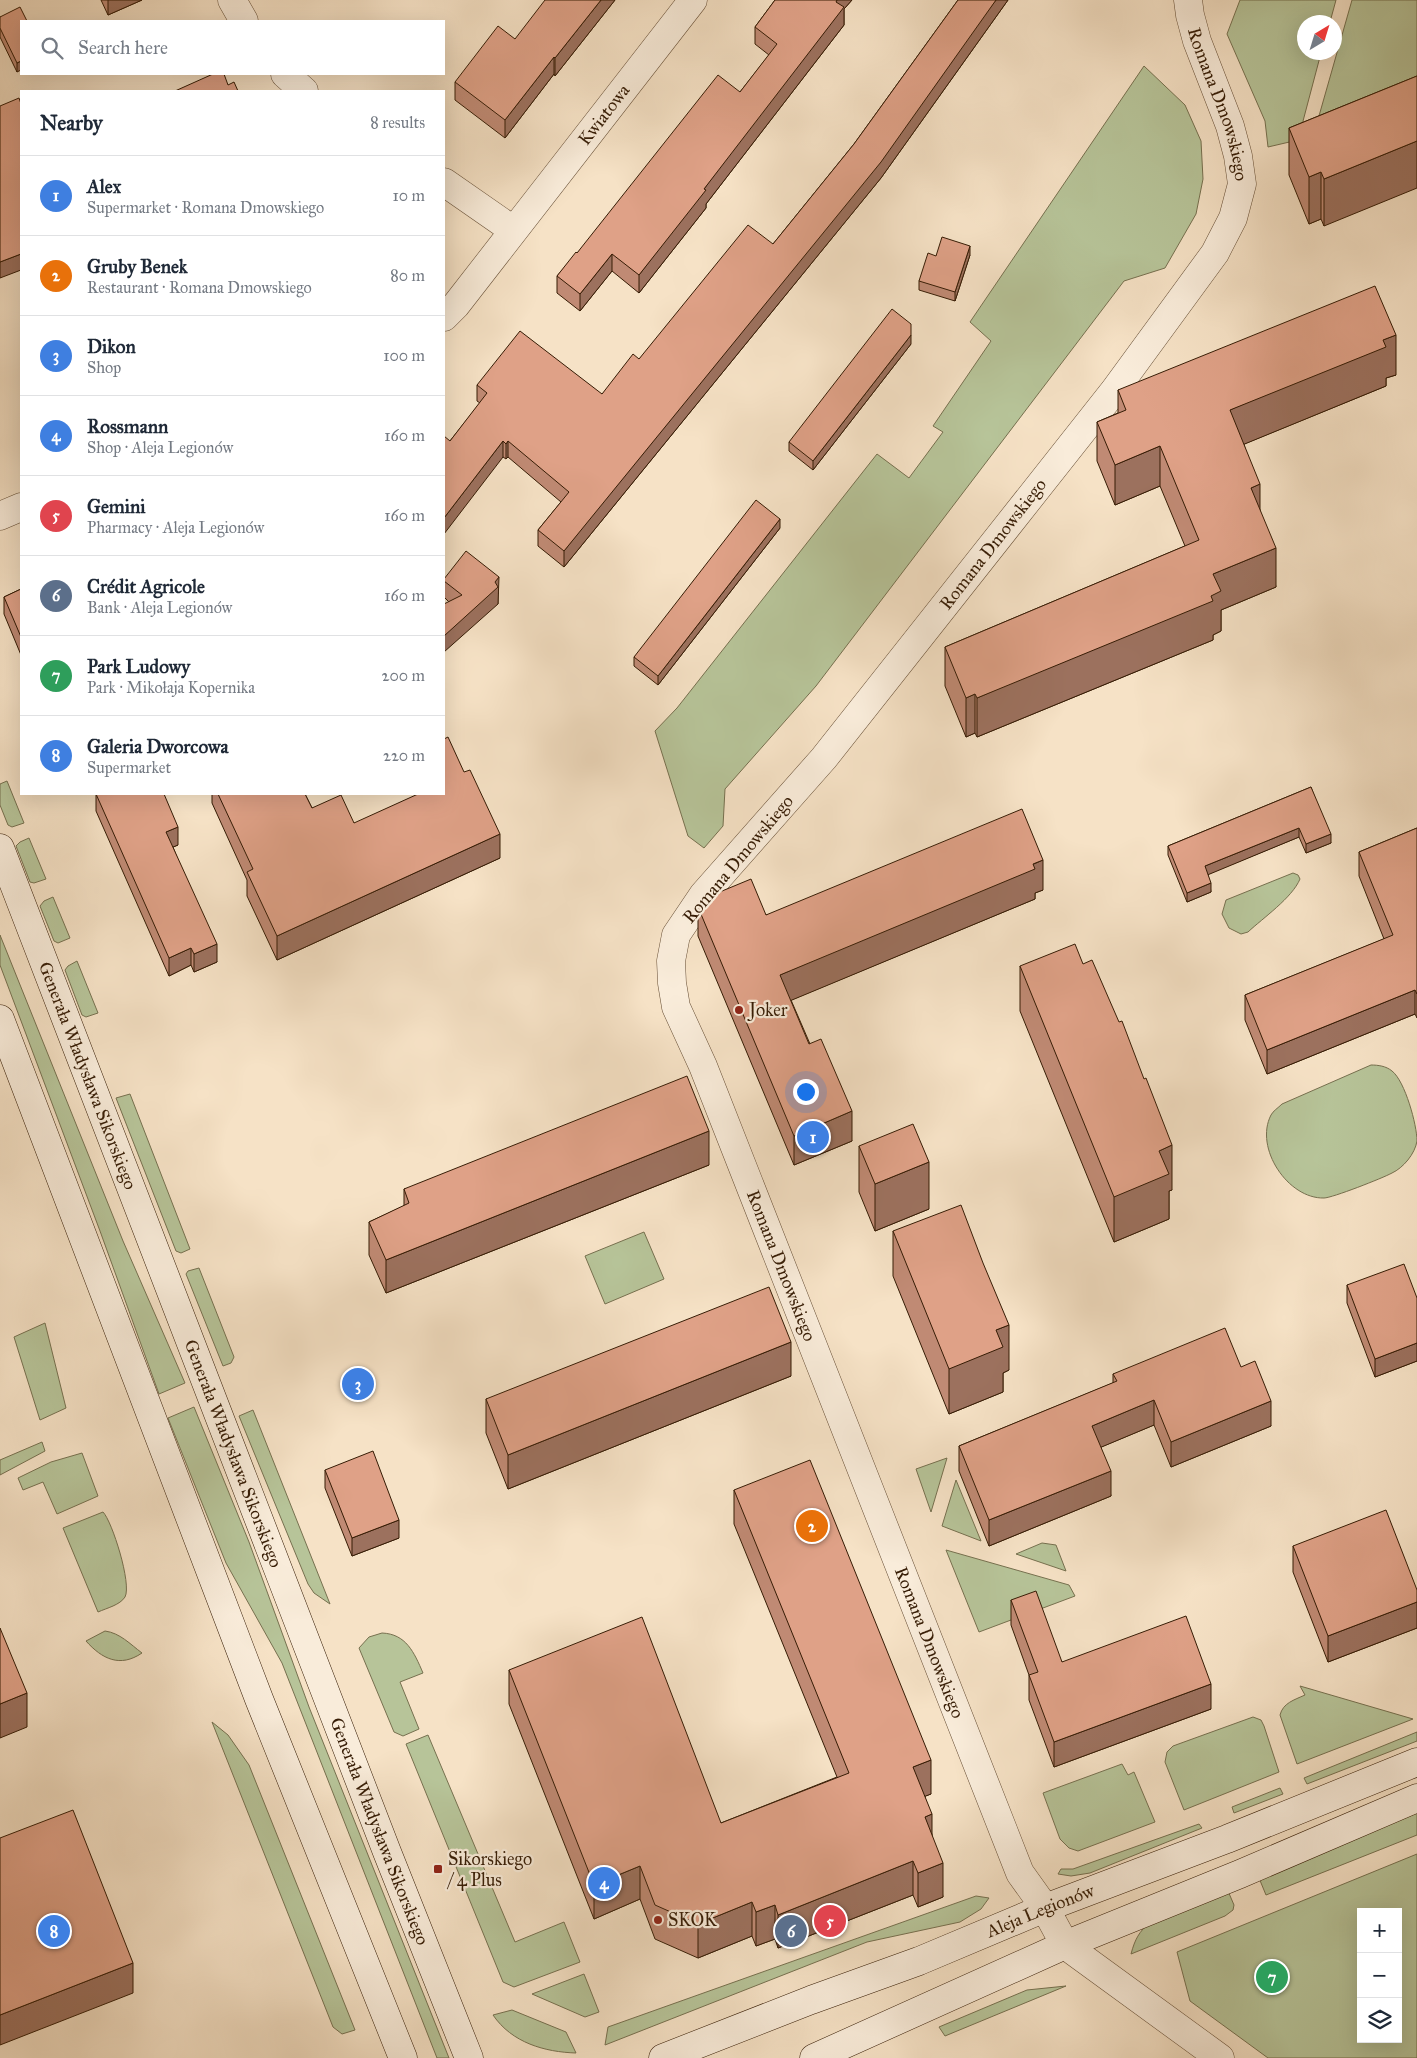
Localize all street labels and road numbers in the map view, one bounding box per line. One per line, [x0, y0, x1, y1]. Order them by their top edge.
street label: Romana Dmowskiego [1183, 25, 1252, 182]
street label: Kwiatowa [573, 79, 635, 150]
street label: Romana Dmowskiego [935, 474, 1052, 615]
street label: Romana Dmowskiego [678, 790, 799, 928]
street label: Generała Władysława Sikorskiego [34, 959, 142, 1193]
street label: Romana Dmowskiego [742, 1187, 821, 1344]
street label: Generała Władysława Sikorskiego [180, 1336, 287, 1571]
street label: Romana Dmowskiego [890, 1564, 969, 1721]
street label: Generała Władysława Sikorskiego [325, 1714, 434, 1948]
street label: Aleja Legionów [982, 1879, 1097, 1943]

